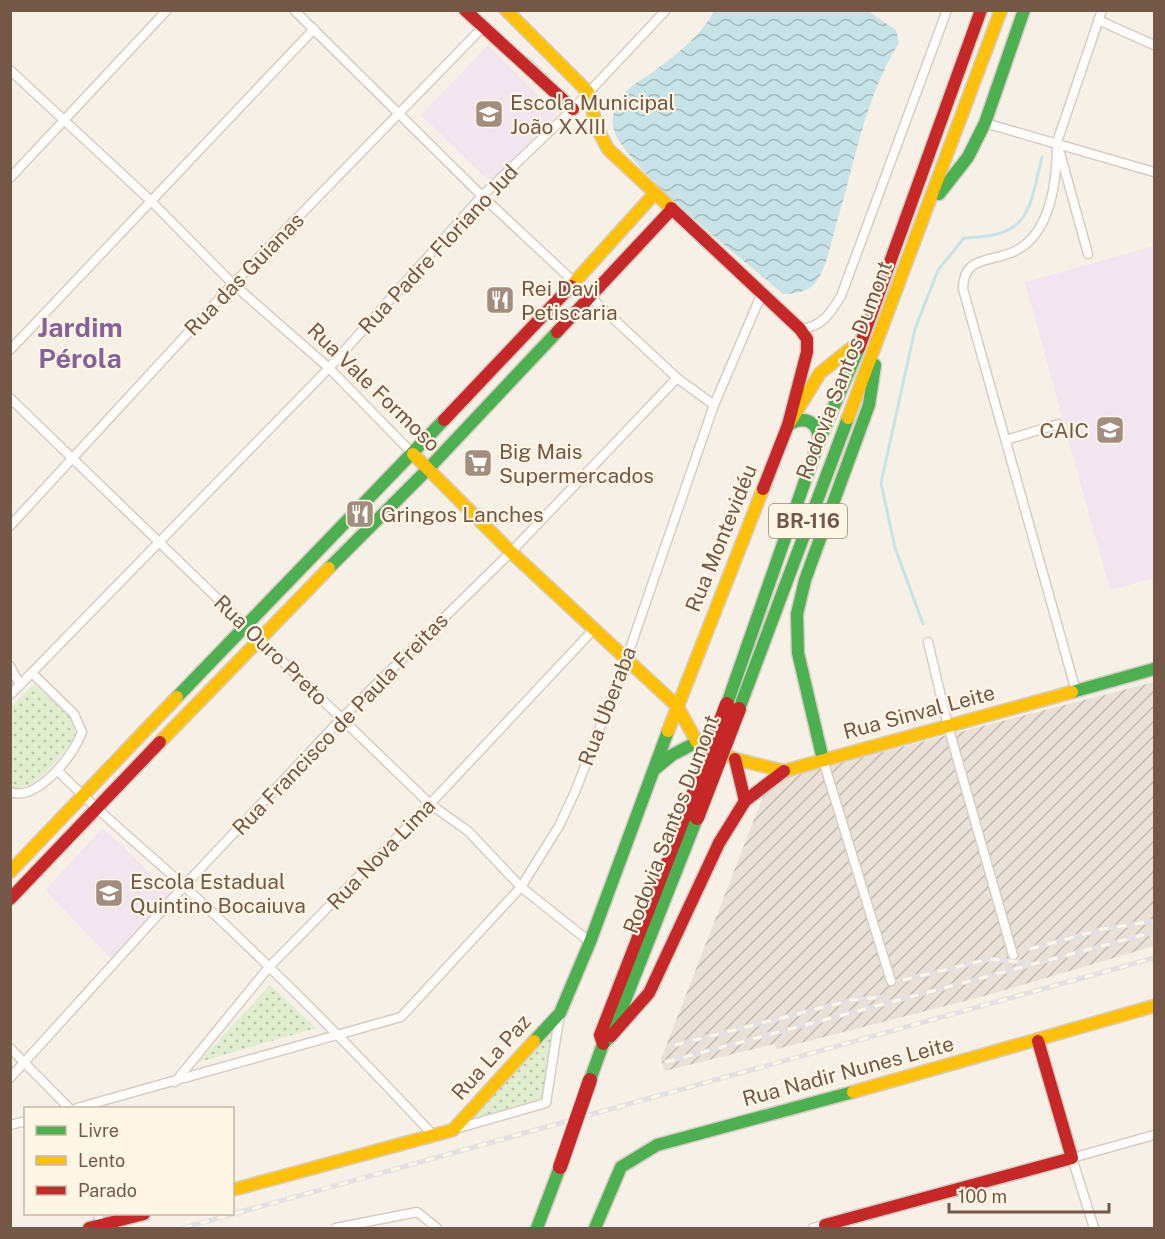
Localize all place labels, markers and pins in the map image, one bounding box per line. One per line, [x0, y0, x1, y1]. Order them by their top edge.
place label: Escola Municipal João XXIII [510, 90, 675, 139]
school or university icon: Escola Municipal João XXIII [473, 98, 505, 130]
place label: Rei Davi Petiscaria [521, 276, 618, 325]
restaurant icon: Rei Davi Petiscaria [484, 284, 516, 316]
school or university icon: CAIC [1094, 414, 1126, 446]
place label: CAIC [1040, 418, 1089, 443]
place label: Big Mais Supermercados [499, 439, 654, 488]
supermarket icon: Big Mais Supermercados [462, 447, 494, 479]
restaurant icon: Gringos Lanches [344, 498, 376, 530]
place label: Gringos Lanches [381, 502, 544, 527]
place label: Escola Estadual Quintino Bocaiuva [130, 869, 306, 918]
school or university icon: Escola Estadual Quintino Bocaiuva [93, 877, 125, 909]

